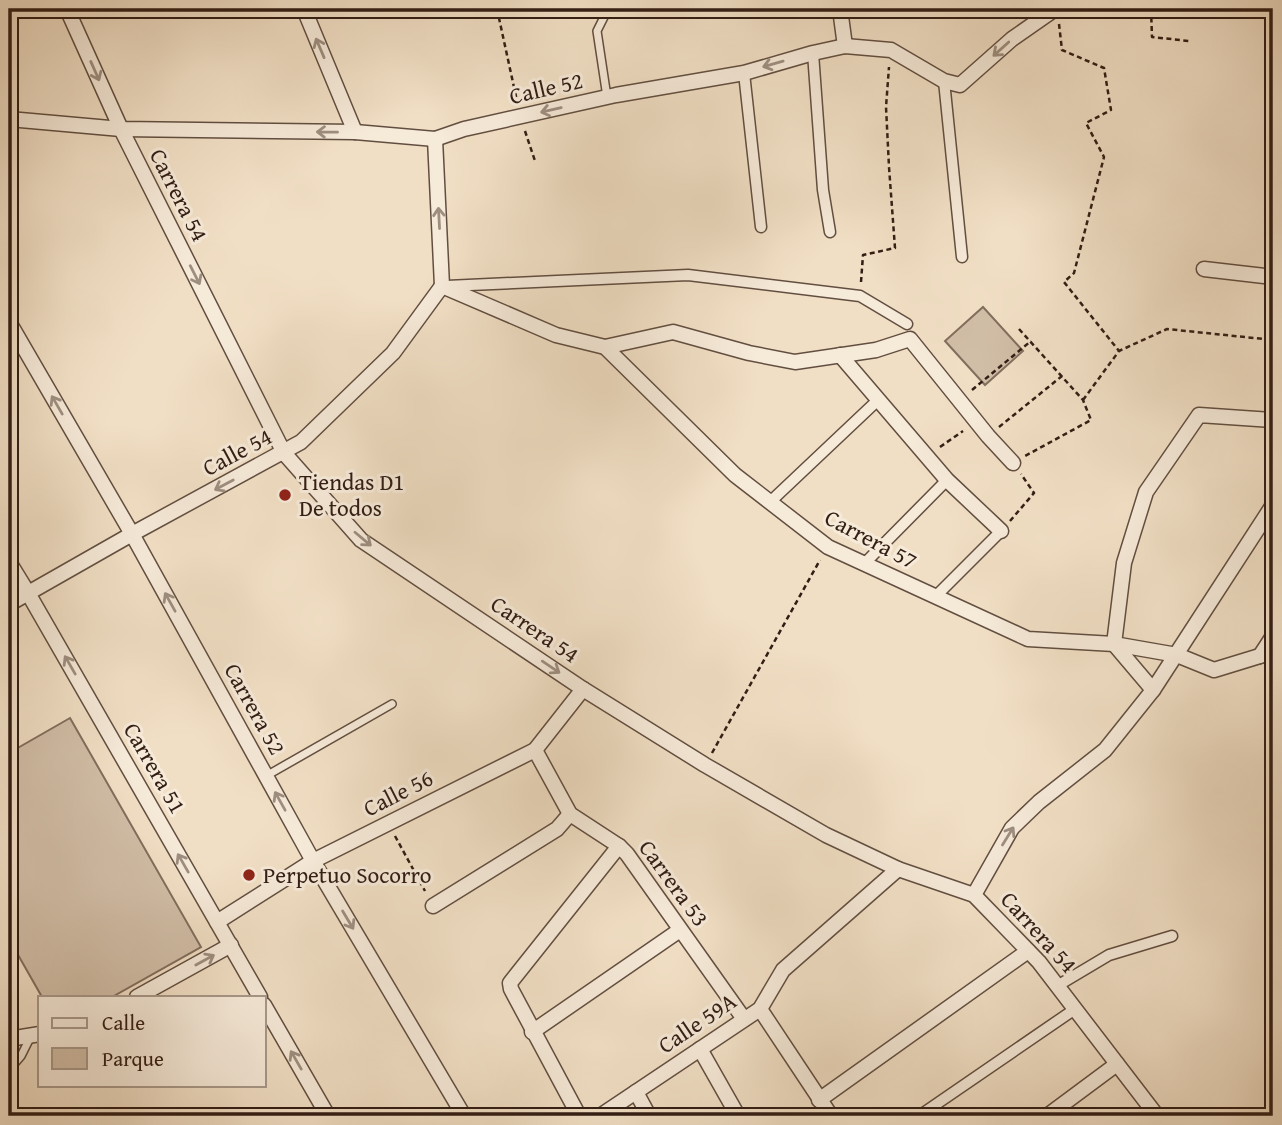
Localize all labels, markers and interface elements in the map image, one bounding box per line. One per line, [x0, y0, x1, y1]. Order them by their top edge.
one-way arrow [313, 37, 326, 59]
one-way arrow [992, 41, 1010, 57]
one-way arrow [762, 59, 784, 72]
one-way arrow [89, 60, 102, 81]
street label: Calle 52 [506, 63, 586, 112]
one-way arrow [540, 104, 563, 118]
one-way arrow [316, 125, 339, 138]
street label: Carrera 54 [142, 143, 217, 247]
one-way arrow [432, 207, 445, 230]
one-way arrow [188, 264, 202, 285]
one-way arrow [50, 395, 63, 416]
street label: Calle 54 [196, 420, 277, 484]
place label: Tiendas D1 De todos [299, 465, 404, 524]
one-way arrow [214, 479, 235, 492]
marker: Tiendas D1 De todos [277, 487, 293, 503]
street label: Carrera 57 [819, 500, 923, 577]
one-way arrow [354, 531, 372, 547]
street label: Carrera 54 [485, 587, 586, 670]
one-way arrow [163, 593, 177, 613]
one-way arrow [63, 656, 77, 676]
street label: Carrera 52 [217, 657, 294, 761]
one-way arrow [541, 660, 560, 674]
street label: Carrera 51 [116, 716, 195, 819]
street label: Calle 56 [357, 761, 438, 824]
one-way arrow [273, 792, 287, 812]
one-way arrow [1002, 827, 1016, 847]
street label: Carrera 53 [632, 833, 717, 933]
one-way arrow [176, 853, 190, 873]
place label: Perpetuo Socorro [263, 858, 431, 891]
marker: Perpetuo Socorro [241, 867, 257, 883]
street label: Carrera 54 [994, 883, 1085, 980]
one-way arrow [341, 909, 355, 929]
one-way arrow [194, 952, 215, 966]
street label: Calle 59A [651, 984, 743, 1061]
legend [38, 996, 266, 1086]
text: Calle [102, 1007, 145, 1038]
text: Parque [102, 1043, 164, 1074]
one-way arrow [289, 1051, 303, 1071]

